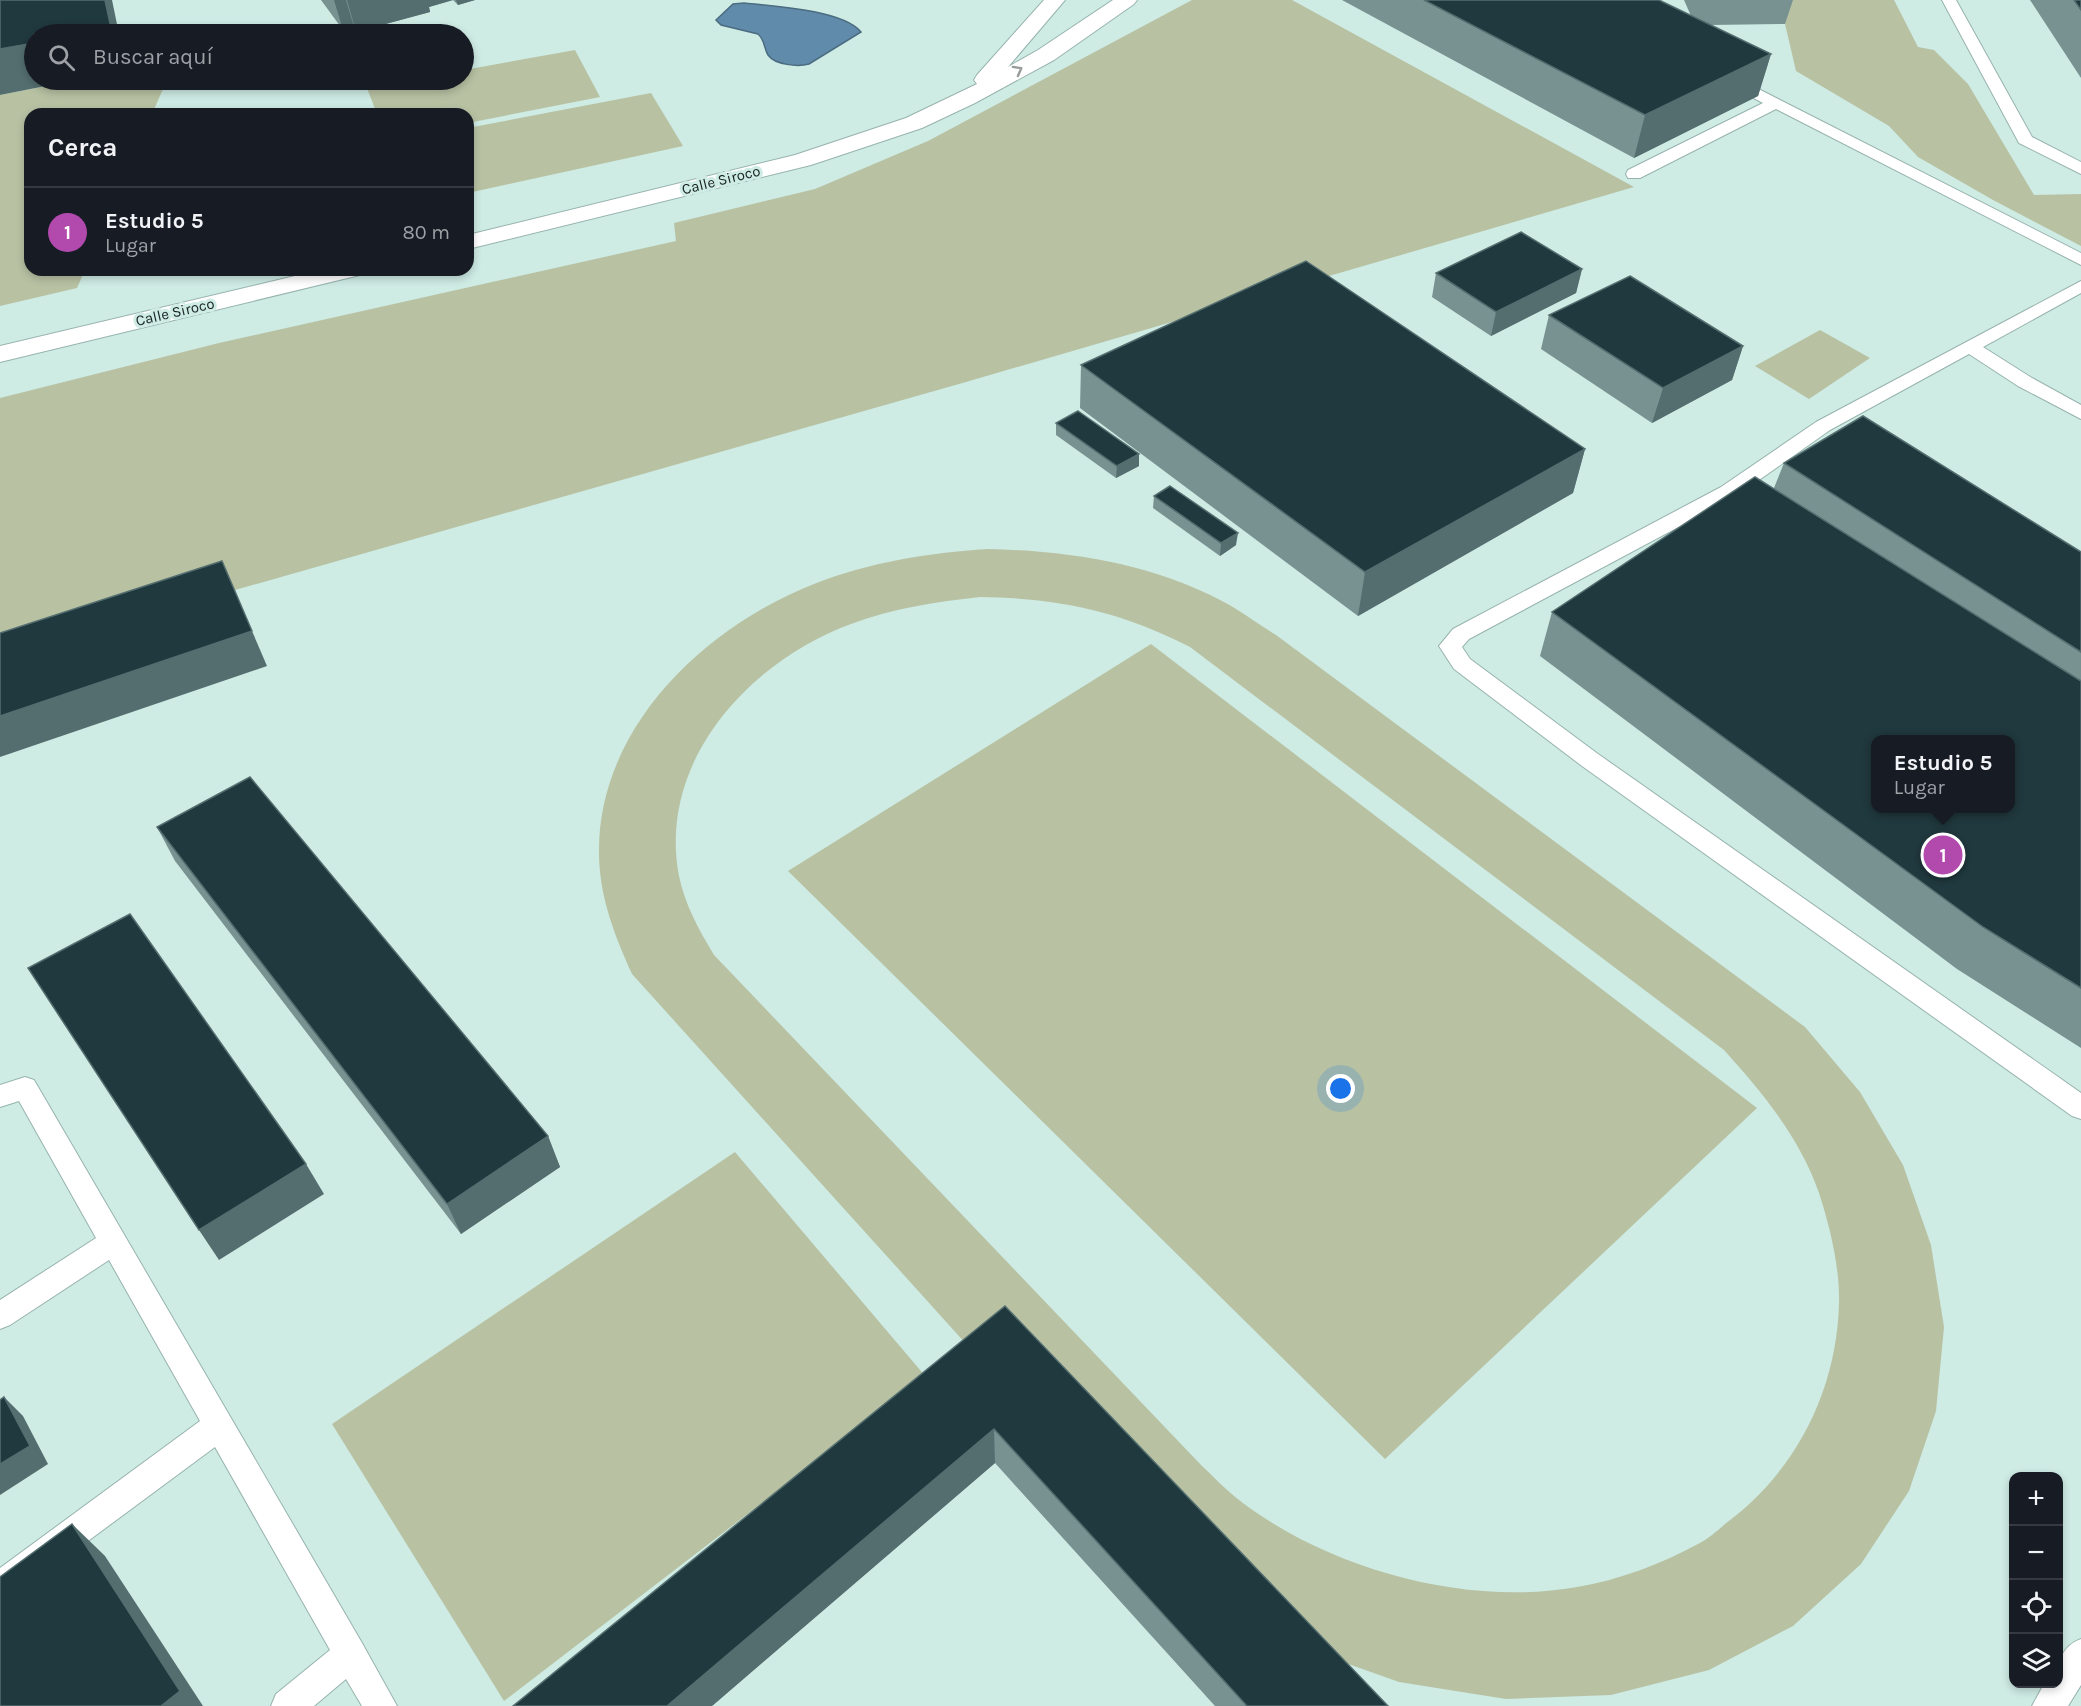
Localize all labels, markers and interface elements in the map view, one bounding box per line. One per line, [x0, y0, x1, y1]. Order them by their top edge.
search box [24, 24, 474, 90]
icon: search [45, 41, 78, 74]
text: Buscar aquí [93, 44, 213, 70]
one-way arrow [1012, 66, 1023, 77]
text: Cerca [48, 132, 117, 163]
street label: Calle Siroco [680, 162, 762, 198]
text: Estudio 5 [105, 208, 204, 234]
text: 1 [64, 221, 71, 244]
text: 80 m [402, 221, 450, 244]
text: Lugar [105, 234, 156, 257]
street label: Calle Siroco [134, 294, 216, 330]
popup [1871, 735, 2015, 813]
text: Estudio 5 [1894, 750, 1992, 776]
text: Lugar [1894, 776, 1945, 799]
pin: 1 [1924, 832, 1962, 878]
your location [1326, 1074, 1355, 1103]
map controls [2009, 1472, 2063, 1688]
button: + [2009, 1472, 2063, 1526]
button: − [2009, 1526, 2063, 1580]
button: locate [2009, 1580, 2063, 1634]
button: layers [2009, 1634, 2063, 1688]

